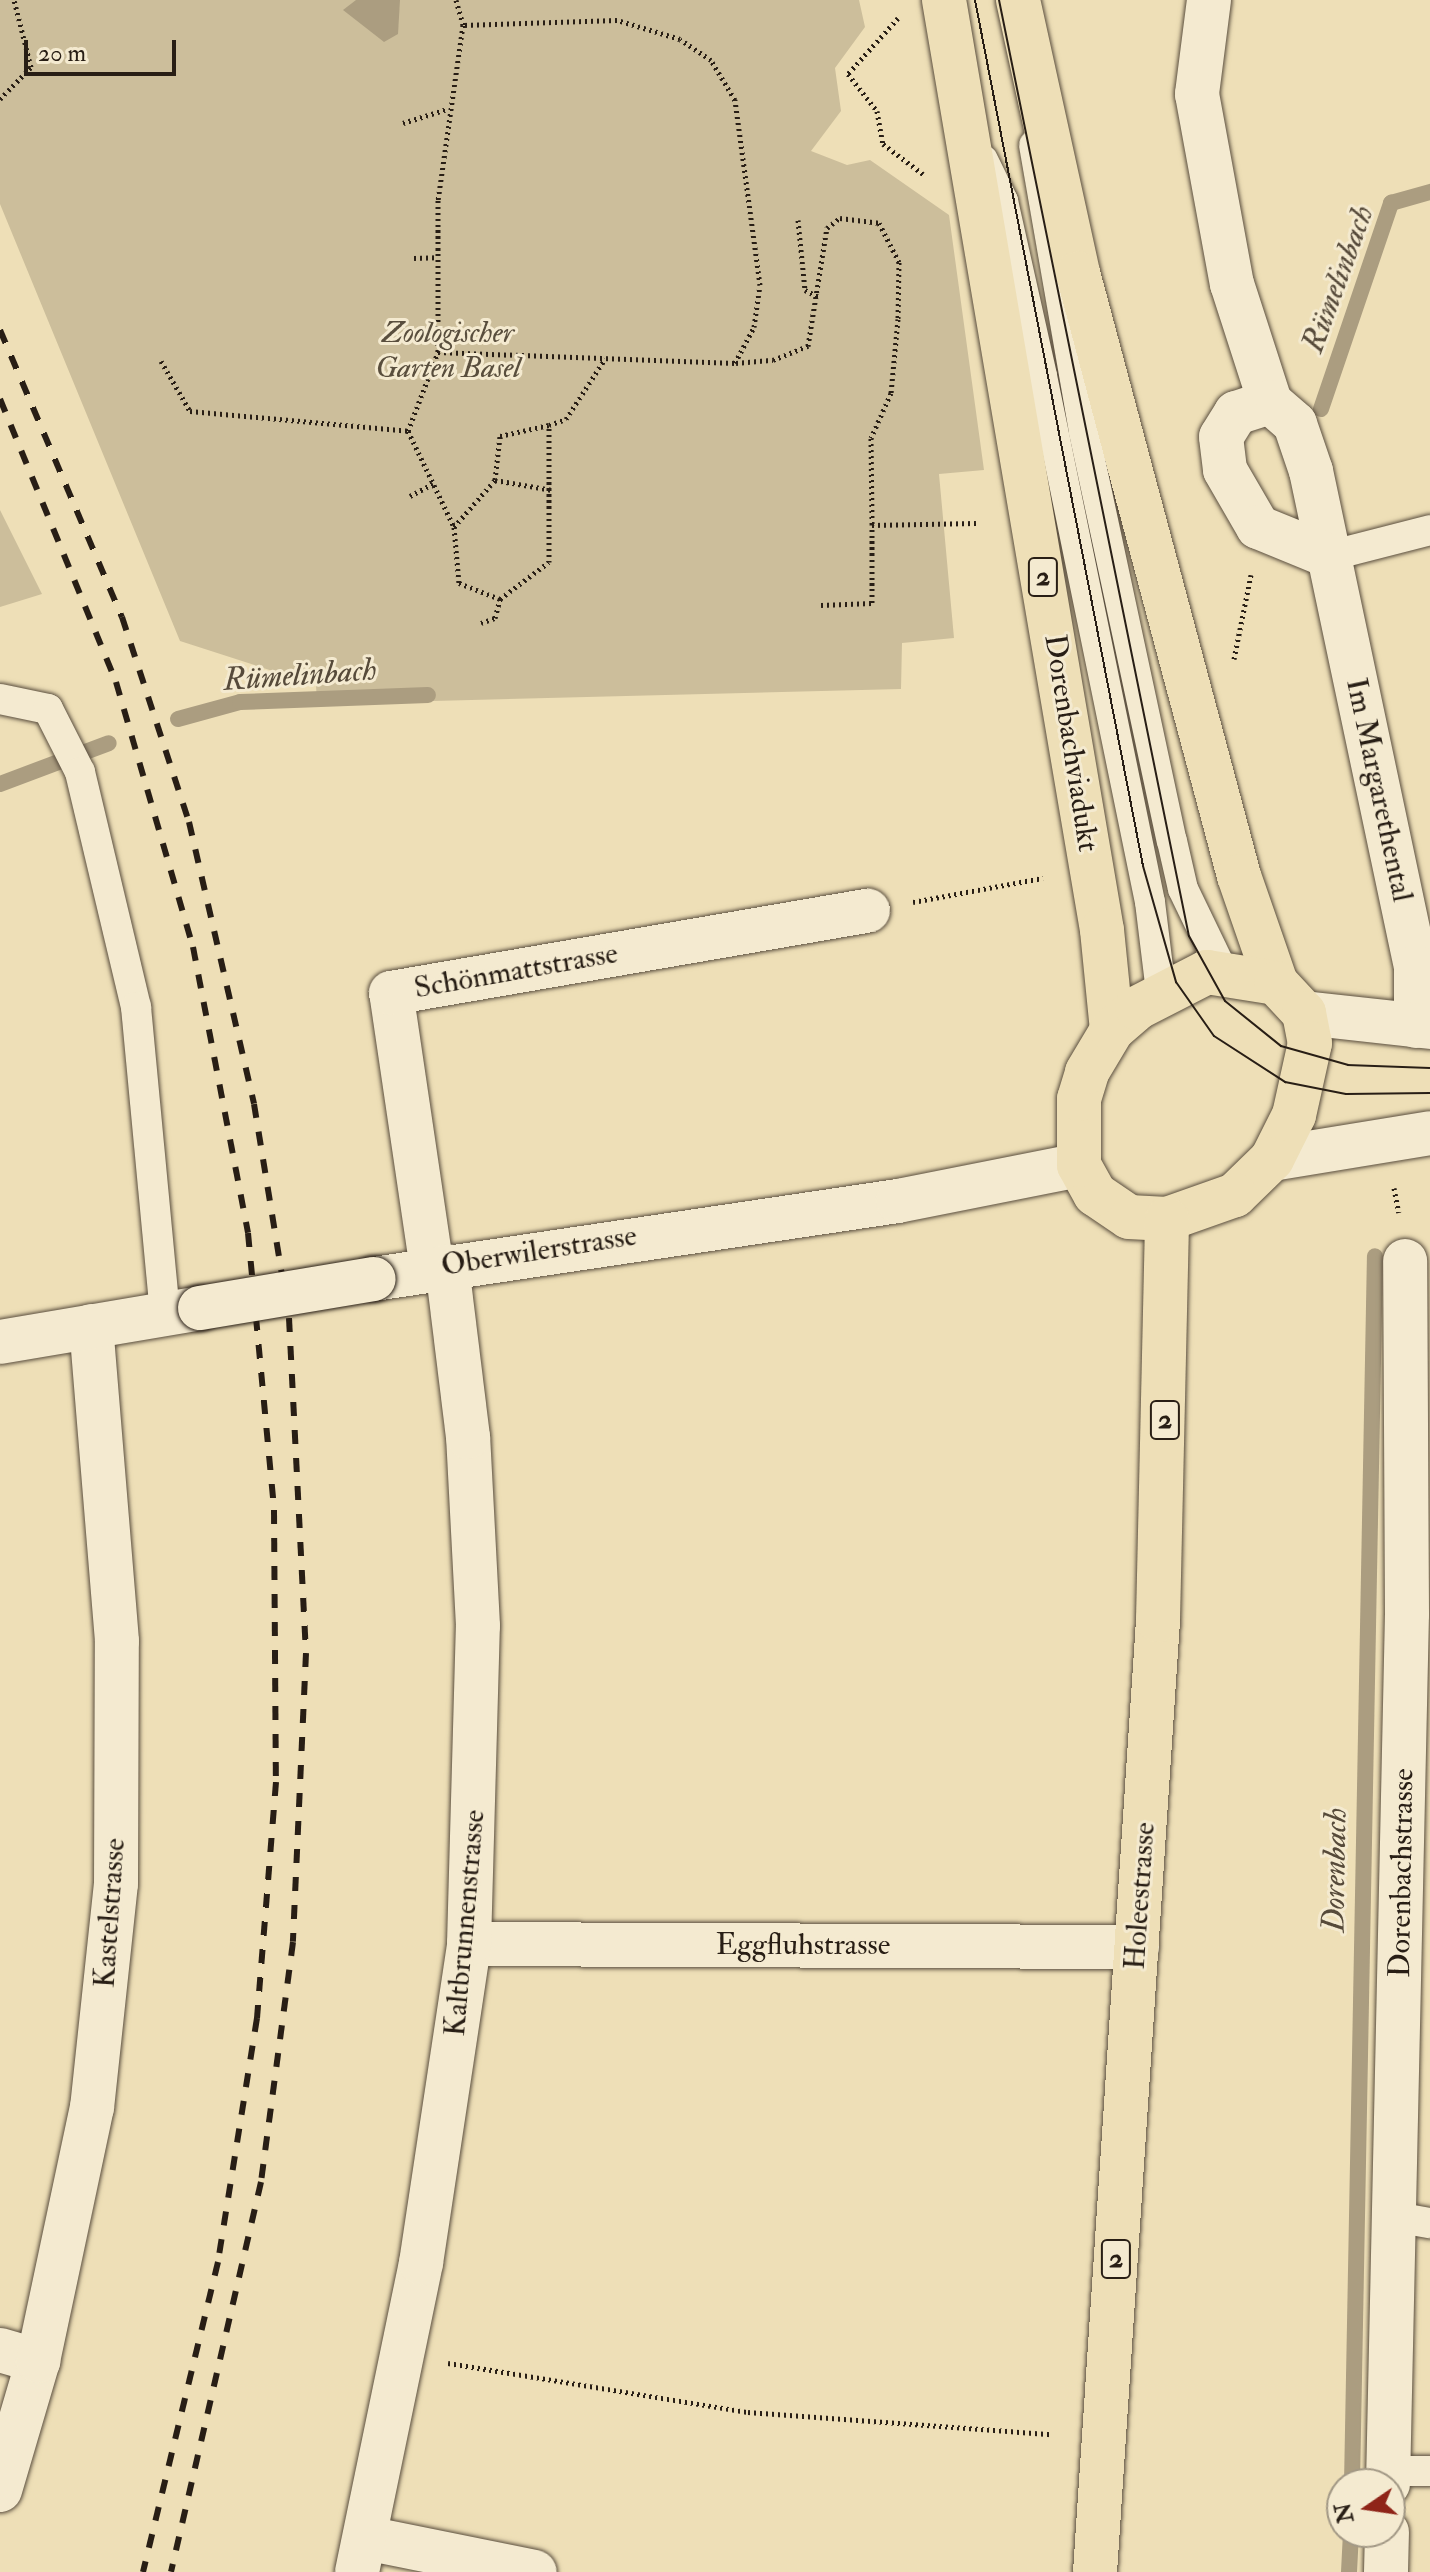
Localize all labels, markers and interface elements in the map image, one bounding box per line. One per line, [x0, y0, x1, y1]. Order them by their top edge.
scale bar [28, 24, 180, 74]
text: 20 m [38, 38, 86, 69]
water label: Rümelinbach [1294, 200, 1382, 358]
park label: Zoologischer Garten Basel [375, 315, 521, 386]
road number: 2 [1027, 553, 1059, 601]
street label: Dorenbachviadukt [1036, 632, 1106, 854]
water label: Rümelinbach [222, 650, 378, 700]
street label: Im Margarethental [1338, 675, 1420, 905]
street label: Schönmattstrasse [411, 935, 621, 1007]
street label: Oberwilerstrasse [439, 1218, 639, 1284]
road number: 2 [1149, 1396, 1181, 1444]
street label: Dorenbachstrasse [1382, 1768, 1422, 1978]
water label: Dorenbach [1315, 1807, 1355, 1933]
street label: Kaltbrunnenstrasse [437, 1808, 493, 2038]
street label: Holeestrasse [1117, 1821, 1163, 1971]
street label: Kastelstrasse [87, 1837, 133, 1989]
street label: Eggfluhstrasse [716, 1927, 890, 1963]
road number: 2 [1100, 2235, 1132, 2283]
north arrow [1326, 2468, 1406, 2548]
text: N [1329, 2500, 1360, 2526]

